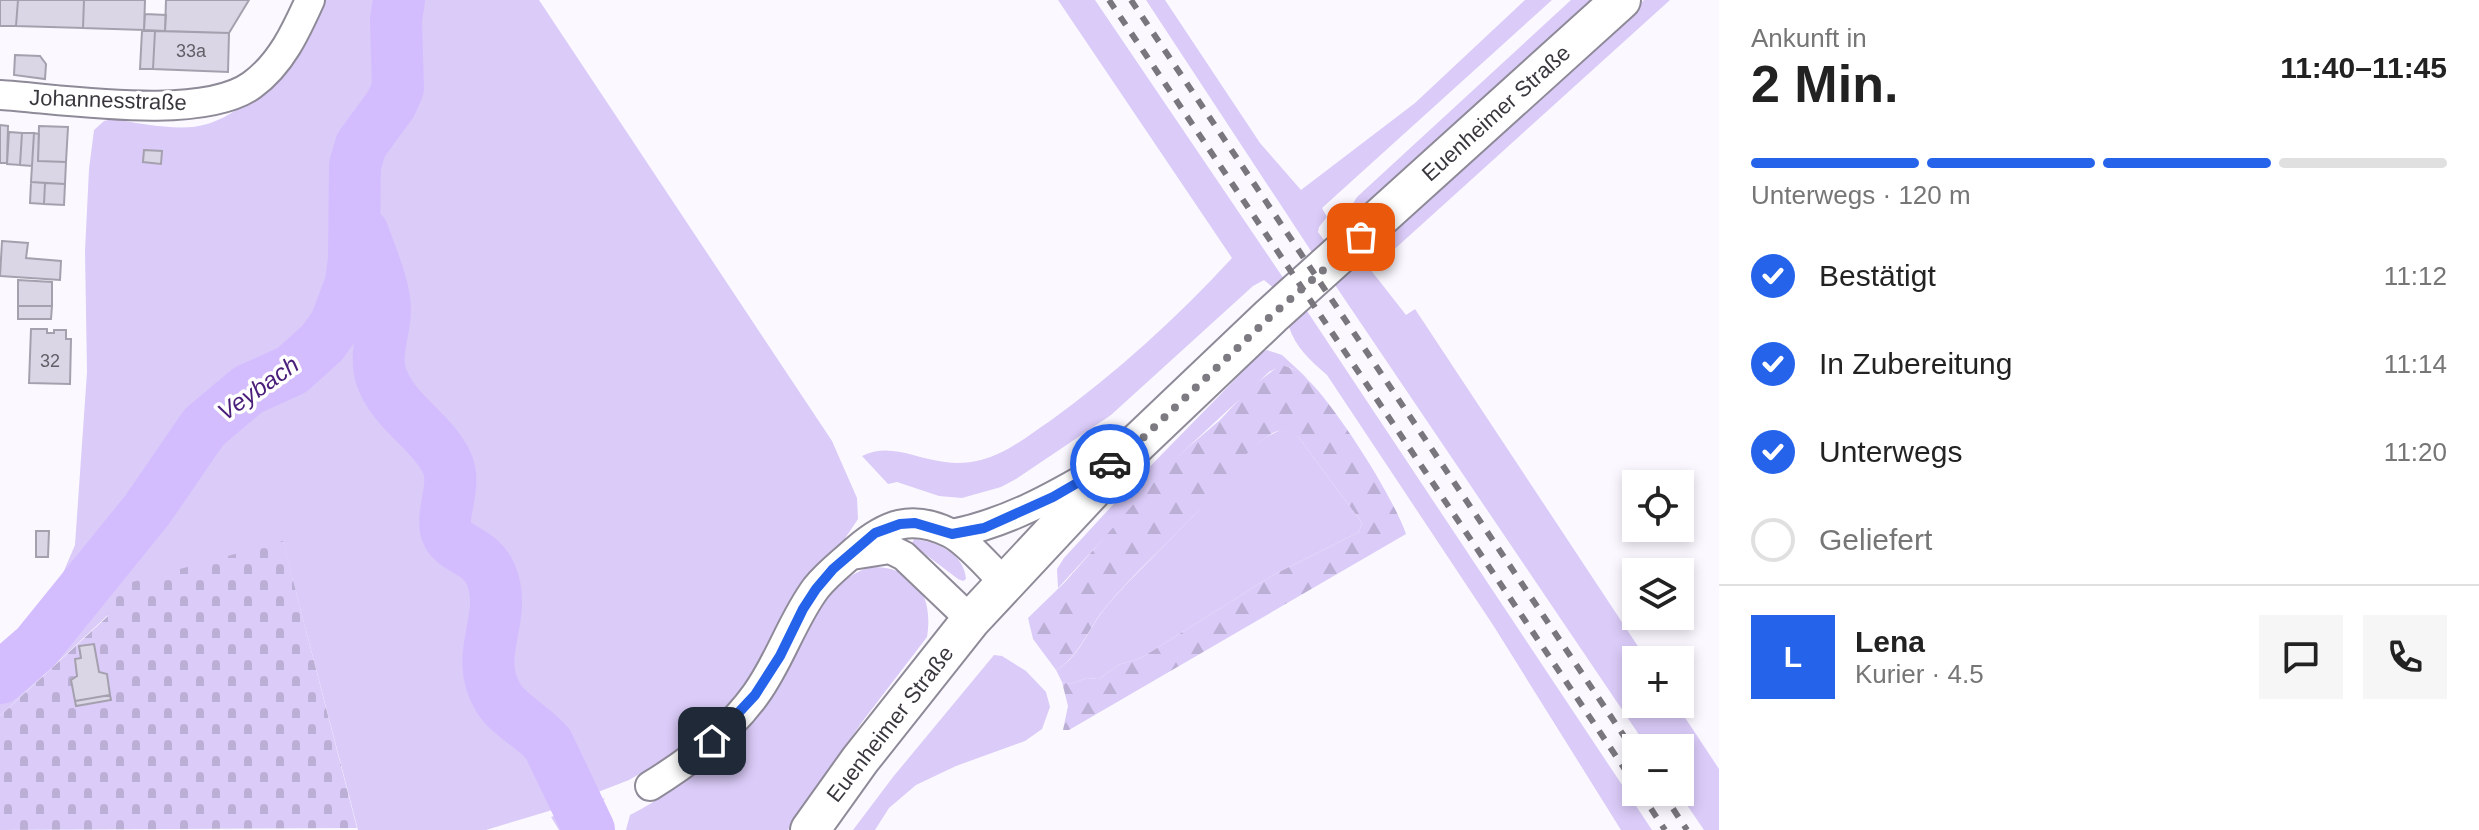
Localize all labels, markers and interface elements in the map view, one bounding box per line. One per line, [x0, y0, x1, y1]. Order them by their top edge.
text: Ankunft in [1751, 23, 1867, 53]
street label: Euenheimer Straße [1417, 40, 1575, 186]
house number: 33a [176, 41, 207, 61]
text: 11:40–11:45 [2280, 51, 2447, 84]
text: 2 Min. [1751, 55, 1898, 113]
street label: Johannesstraße [29, 85, 187, 115]
text: Unterwegs · 120 m [1751, 180, 1971, 210]
pin [1327, 203, 1395, 271]
icon: bag [1339, 215, 1383, 259]
icon: check [1751, 254, 1795, 298]
text: Bestätigt [1819, 259, 1936, 292]
text: 11:12 [2384, 261, 2447, 291]
icon: check [1751, 342, 1795, 386]
text: In Zubereitung [1819, 347, 2012, 380]
text: 11:14 [2384, 349, 2447, 379]
water label: Veybach [212, 350, 304, 426]
house number: 32 [40, 351, 60, 371]
courier [1070, 424, 1150, 504]
icon: check [1751, 430, 1795, 474]
text: Unterwegs [1819, 435, 1962, 468]
text: 11:20 [2384, 437, 2447, 467]
icon: car [1088, 442, 1132, 486]
map controls [1622, 470, 1694, 806]
button: locate [1622, 470, 1694, 542]
text: Geliefert [1819, 523, 1932, 556]
button: layers [1622, 558, 1694, 630]
button: chat [2259, 615, 2343, 699]
button: phone [2363, 615, 2447, 699]
text: Lena [1855, 625, 1925, 658]
text: L [1784, 640, 1802, 673]
street label: Euenheimer Straße [821, 641, 959, 807]
button: + [1622, 646, 1694, 718]
text: Kurier · 4.5 [1855, 659, 1984, 689]
pin [678, 707, 746, 775]
icon: home [690, 719, 734, 763]
button: − [1622, 734, 1694, 806]

